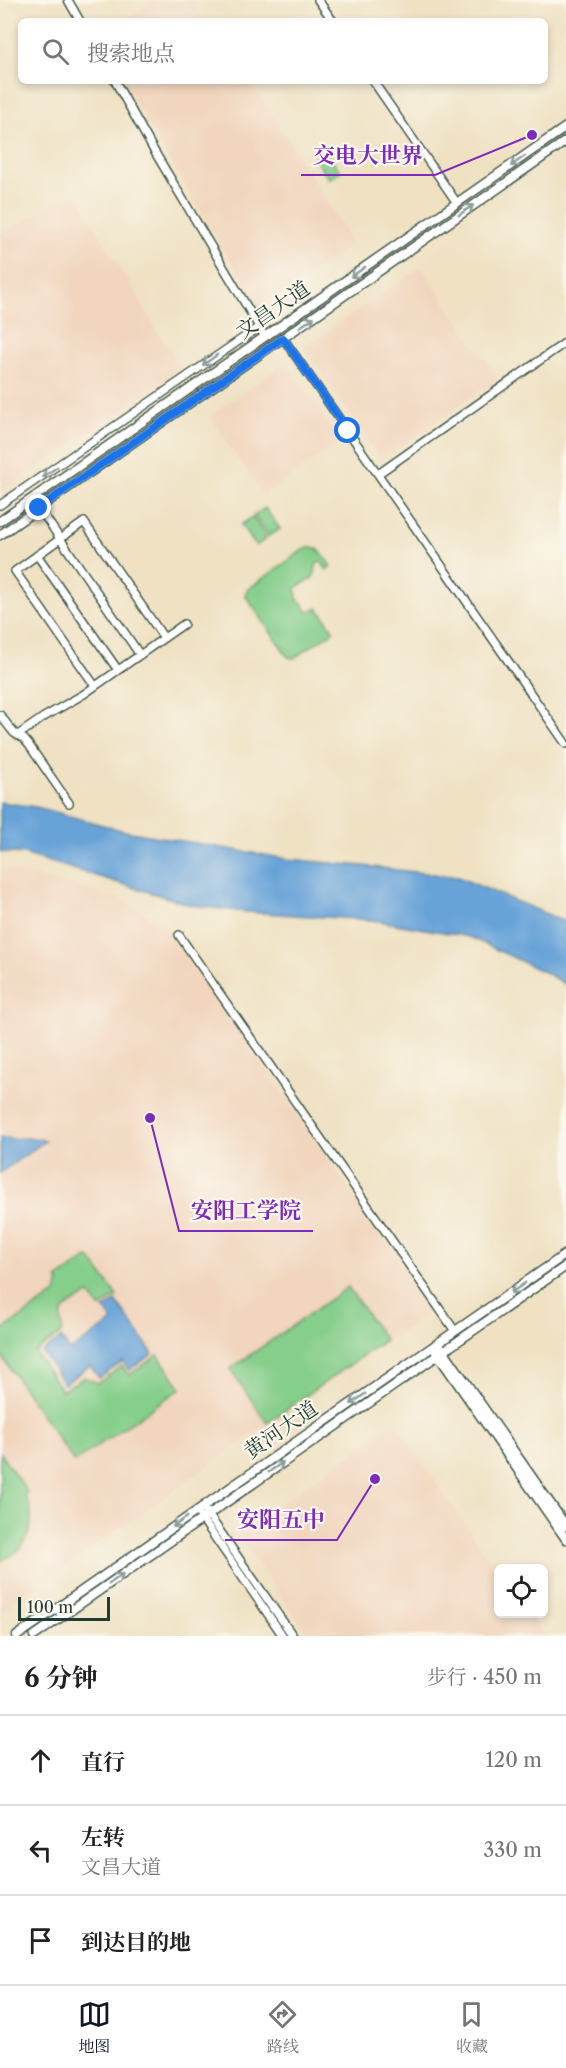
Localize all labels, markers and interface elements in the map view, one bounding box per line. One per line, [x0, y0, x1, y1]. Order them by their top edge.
search box [18, 18, 548, 84]
icon: search [39, 35, 72, 68]
text: 搜索地点 [87, 40, 175, 67]
callout: 交电大世界 [301, 135, 435, 175]
text: 交电大世界 [313, 142, 423, 169]
one-way arrow [510, 155, 527, 167]
one-way arrow [458, 204, 474, 216]
one-way arrow [350, 266, 367, 278]
street label: 文昌大道 [231, 275, 314, 344]
one-way arrow [298, 316, 314, 328]
one-way arrow [203, 354, 219, 366]
route start [334, 417, 360, 443]
one-way arrow [43, 466, 59, 478]
route end [25, 494, 51, 520]
callout: 安阳工学院 [179, 1191, 313, 1231]
text: 安阳工学院 [191, 1197, 301, 1224]
one-way arrow [510, 1282, 527, 1294]
one-way arrow [350, 1393, 366, 1405]
street label: 黄河大道 [239, 1395, 322, 1464]
one-way arrow [268, 1461, 284, 1473]
callout: 安阳五中 [225, 1500, 337, 1540]
text: 安阳五中 [237, 1506, 325, 1533]
one-way arrow [173, 1516, 189, 1528]
map controls [494, 1564, 548, 1618]
button: locate [494, 1564, 548, 1618]
one-way arrow [108, 1573, 124, 1585]
scale bar [18, 1594, 110, 1622]
text: 100 m [27, 1597, 73, 1617]
text: 6 分钟 [24, 1662, 98, 1694]
text: 步行 · 450 m [427, 1665, 542, 1689]
icon: ahead [24, 1744, 57, 1777]
text: 120 m [485, 1748, 542, 1772]
text: 直行 [81, 1749, 125, 1776]
text: 左转 [81, 1824, 125, 1851]
icon: left [24, 1834, 57, 1867]
text: 330 m [483, 1838, 542, 1862]
text: 文昌大道 [81, 1855, 161, 1879]
icon: arrive [24, 1924, 57, 1957]
text: 到达目的地 [81, 1929, 191, 1956]
tab: 地图 [78, 1998, 111, 2057]
tab: 路线 [266, 1998, 299, 2057]
tab: 收藏 [455, 1998, 488, 2057]

